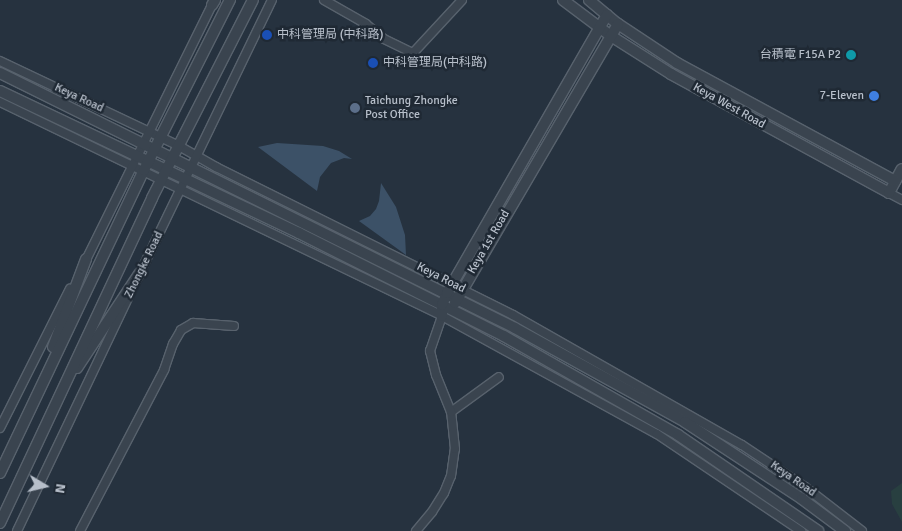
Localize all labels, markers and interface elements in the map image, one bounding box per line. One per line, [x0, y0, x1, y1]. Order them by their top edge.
place label: 中科管理局 (中科路) [277, 28, 384, 42]
marker: 中科管理局 (中科路) [261, 29, 273, 41]
place label: 台積電 F15A P2 [760, 48, 841, 62]
marker: 台積電 F15A P2 [845, 49, 857, 61]
place label: 中科管理局(中科路) [383, 56, 487, 70]
marker: 中科管理局(中科路) [367, 57, 379, 69]
street label: Keya Road [52, 80, 106, 116]
street label: Keya West Road [690, 80, 768, 132]
place label: 7-Eleven [819, 89, 864, 103]
marker: 7-Eleven [868, 90, 880, 102]
place label: Taichung Zhongke Post Office [365, 94, 458, 122]
marker: Taichung Zhongke Post Office [349, 102, 361, 114]
street label: Keya 1st Road [465, 208, 513, 276]
street label: Zhongke Road [122, 229, 166, 301]
street label: Keya Road [414, 260, 468, 296]
street label: Keya Road [767, 458, 819, 500]
north arrow [20, 461, 70, 511]
text: N [51, 482, 69, 495]

